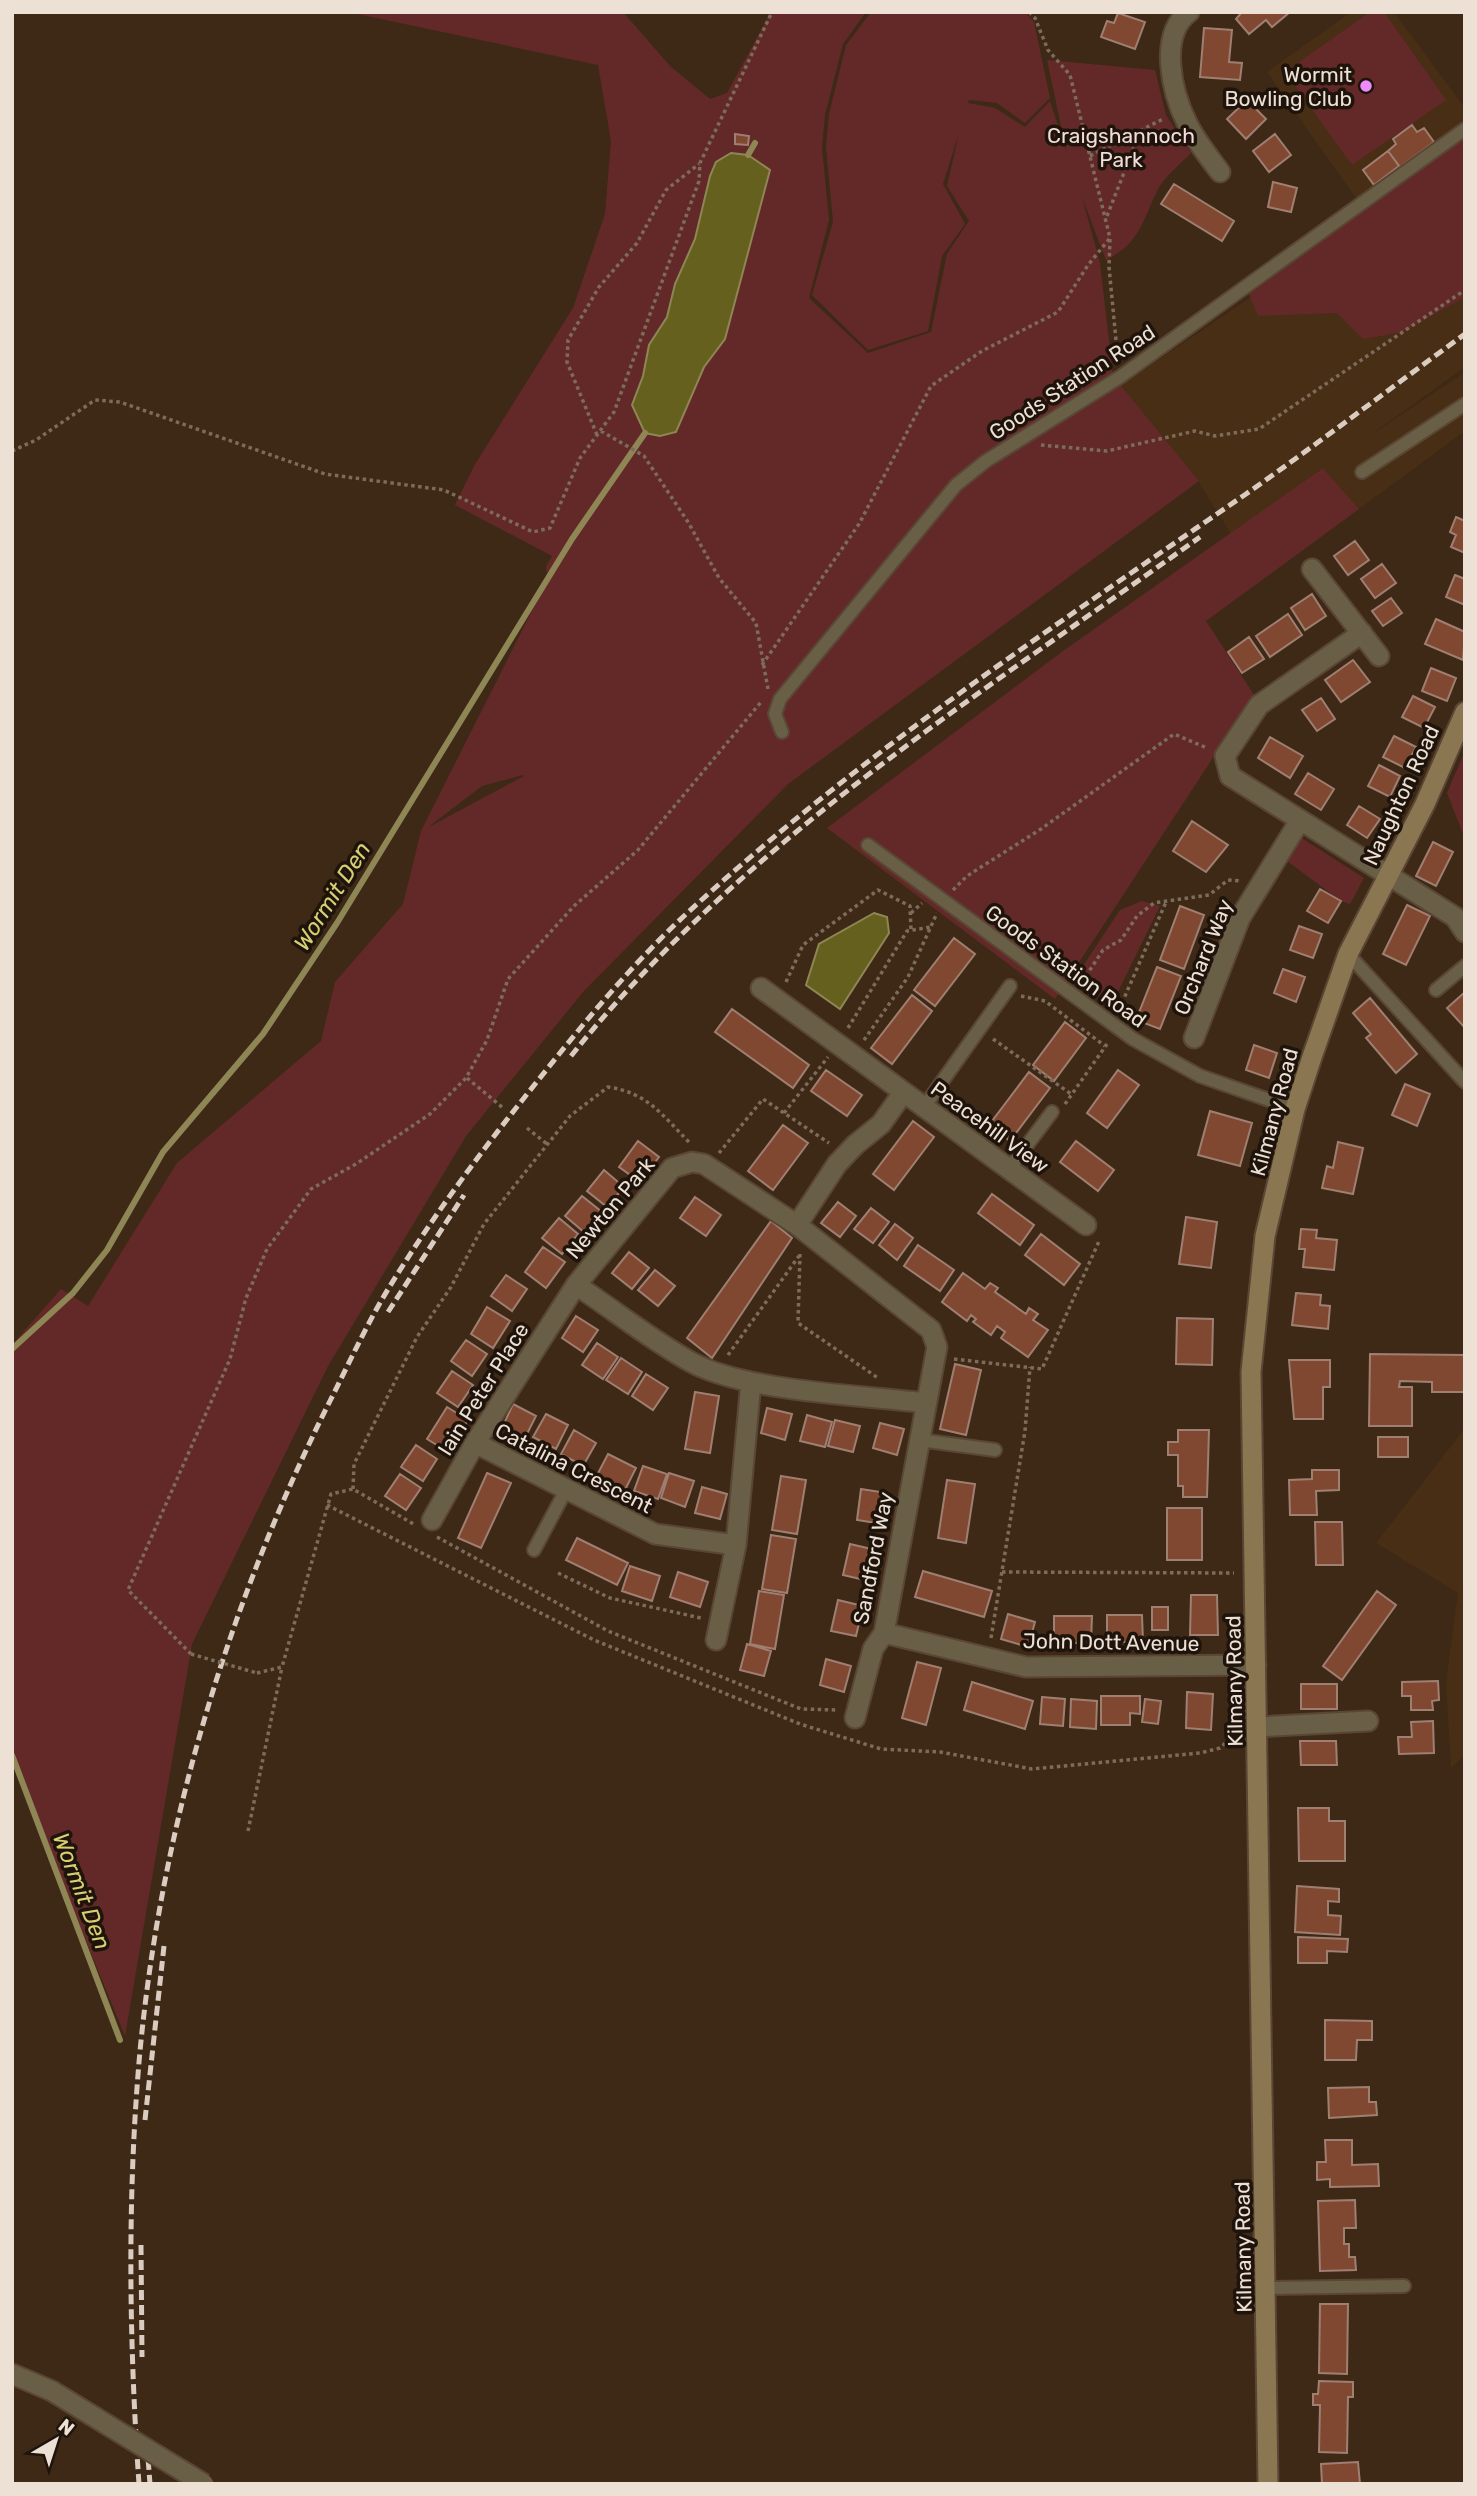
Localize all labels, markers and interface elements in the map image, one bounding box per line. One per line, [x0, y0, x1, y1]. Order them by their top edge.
place label: Wormit Bowling Club [1225, 62, 1352, 111]
marker: Wormit Bowling Club [1358, 78, 1374, 94]
park label: Craigshannoch Park [1047, 123, 1195, 172]
street label: Goods Station Road [984, 319, 1160, 445]
street label: Naughton Road [1358, 721, 1444, 869]
water label: Wormit Den [288, 836, 376, 956]
street label: Orchard Way [1168, 895, 1238, 1018]
street label: Goods Station Road [981, 899, 1151, 1033]
street label: Kilmany Road [1245, 1045, 1303, 1179]
street label: Peacehill View [926, 1076, 1054, 1178]
street label: Newton Park [560, 1152, 660, 1264]
street label: Iain Peter Place [432, 1318, 534, 1460]
street label: Catalina Crescent [491, 1418, 657, 1518]
street label: Sandford Way [848, 1489, 898, 1626]
street label: Kilmany Road [1220, 1615, 1248, 1747]
street label: John Dott Avenue [1022, 1628, 1200, 1656]
water label: Wormit Den [47, 1829, 117, 1953]
street label: Kilmany Road [1229, 2181, 1257, 2313]
north arrow [21, 2405, 91, 2475]
text: N [54, 2414, 79, 2440]

